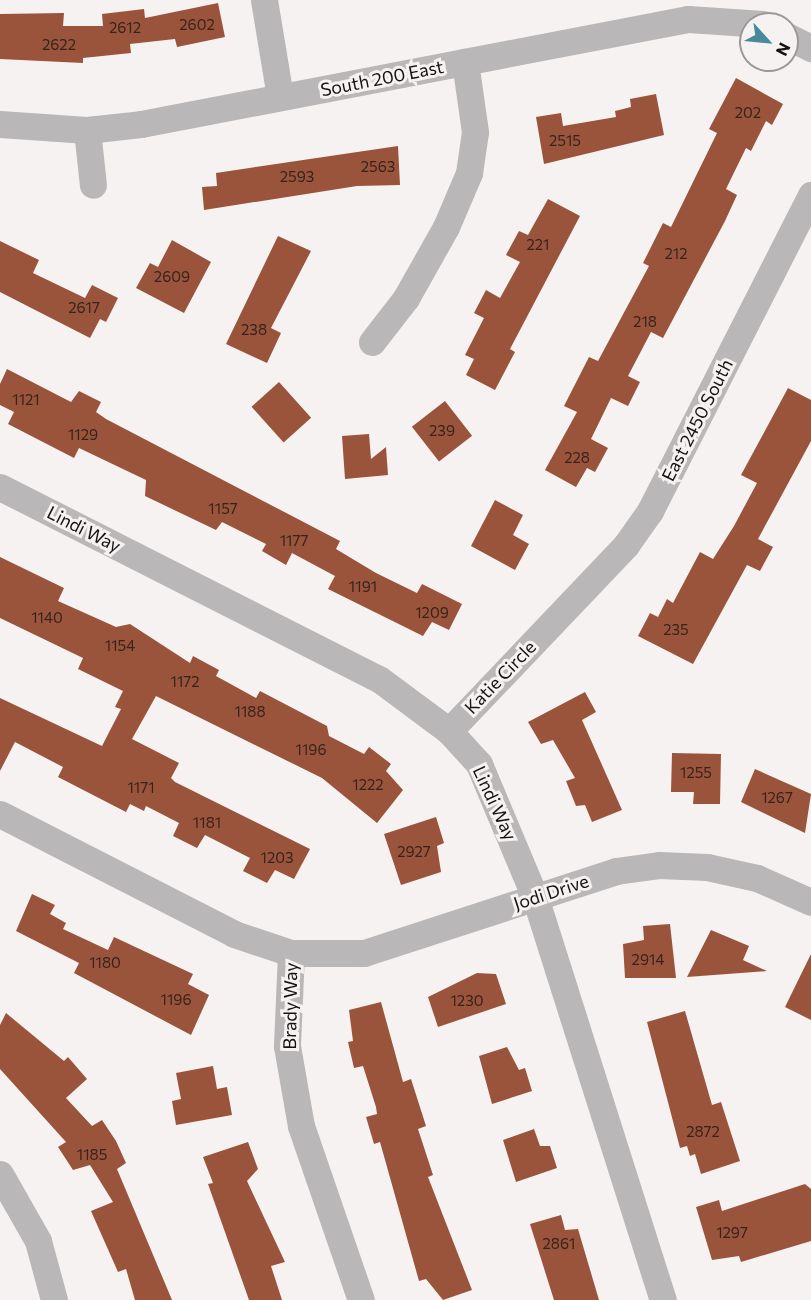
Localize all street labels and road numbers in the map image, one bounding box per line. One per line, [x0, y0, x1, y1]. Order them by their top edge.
street label: South 200 East [319, 55, 445, 101]
street label: East 2450 South [657, 355, 737, 485]
street label: Lindi Way [44, 501, 124, 557]
street label: Katie Circle [460, 636, 540, 718]
street label: Lindi Way [468, 762, 522, 844]
street label: Jodi Drive [511, 870, 591, 914]
street label: Brady Way [278, 962, 302, 1050]

